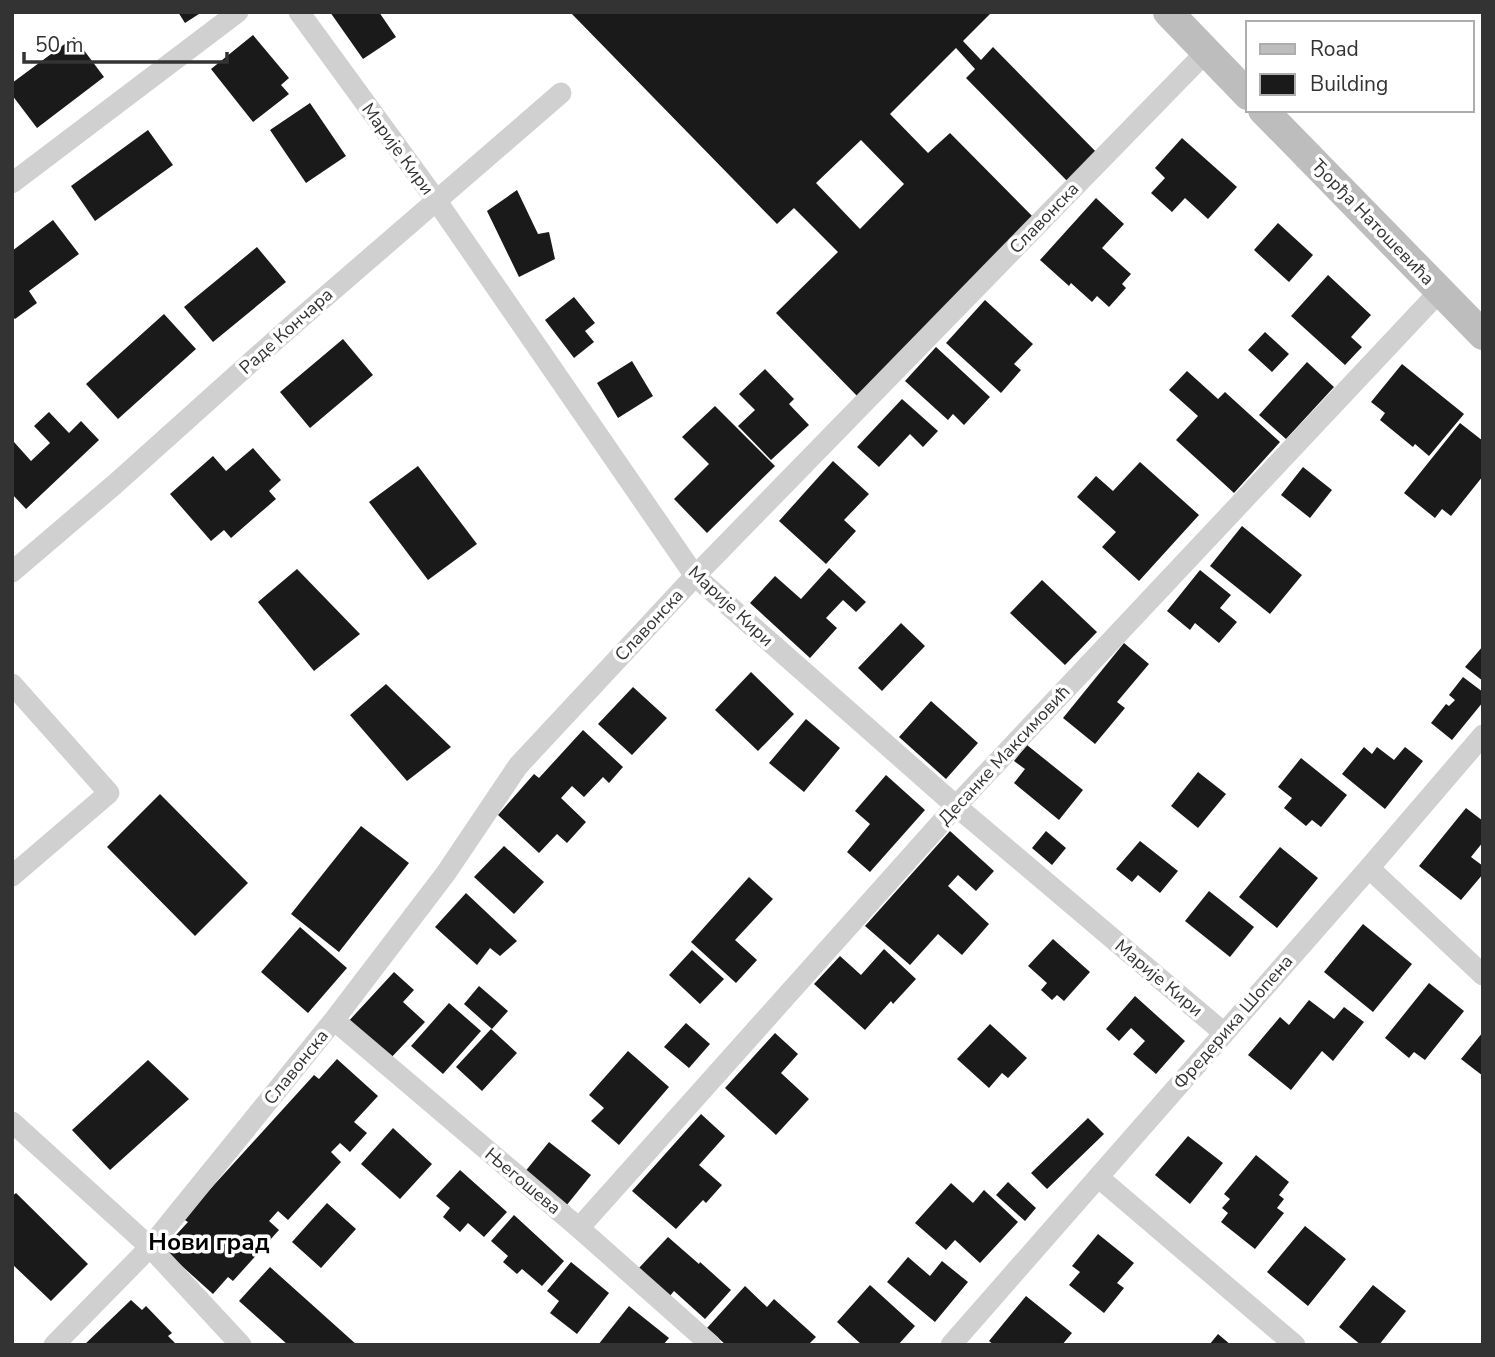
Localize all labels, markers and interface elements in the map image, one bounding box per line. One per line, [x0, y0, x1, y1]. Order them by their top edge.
scale bar [24, 21, 228, 65]
legend [1246, 21, 1474, 112]
text: 50 m [35, 31, 84, 59]
text: Road [1310, 35, 1359, 63]
text: Building [1310, 70, 1388, 98]
street label: Марије Кири [356, 98, 440, 200]
street label: Ђорђа Натошевића [1306, 154, 1440, 290]
street label: Славонска [1004, 177, 1084, 259]
street label: Раде Кончара [234, 283, 338, 379]
street label: Марије Кири [683, 560, 779, 652]
street label: Славонска [609, 584, 689, 666]
street label: Десанке Максимовић [933, 680, 1075, 830]
street label: Марије Кири [1110, 934, 1208, 1022]
street label: Фредерика Шопена [1168, 950, 1298, 1094]
street label: Славонска [258, 1024, 334, 1110]
street label: Његошева [480, 1142, 566, 1220]
district label: Нови град [148, 1226, 270, 1258]

